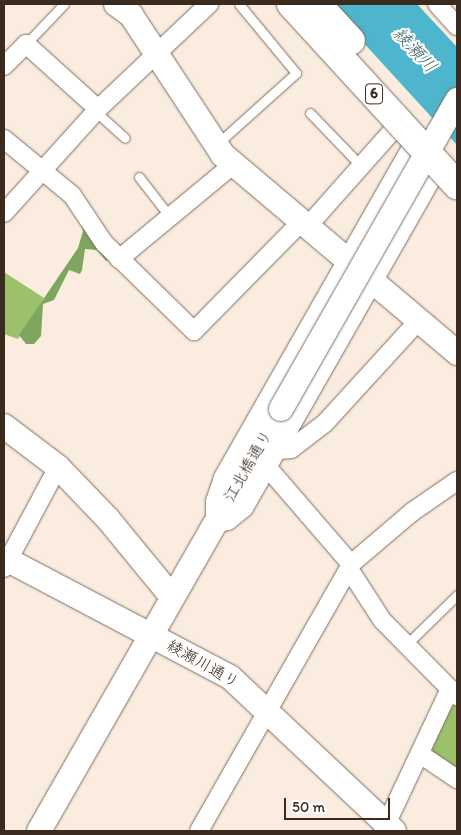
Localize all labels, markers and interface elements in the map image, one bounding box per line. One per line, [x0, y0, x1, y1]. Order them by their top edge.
water label: 綾瀬川 [389, 23, 441, 77]
road number: 6 [364, 82, 384, 106]
street label: 江北橋通り [220, 427, 276, 505]
street label: 綾瀬川通り [164, 636, 242, 692]
scale bar [286, 788, 392, 820]
text: 50 m [292, 798, 325, 816]

